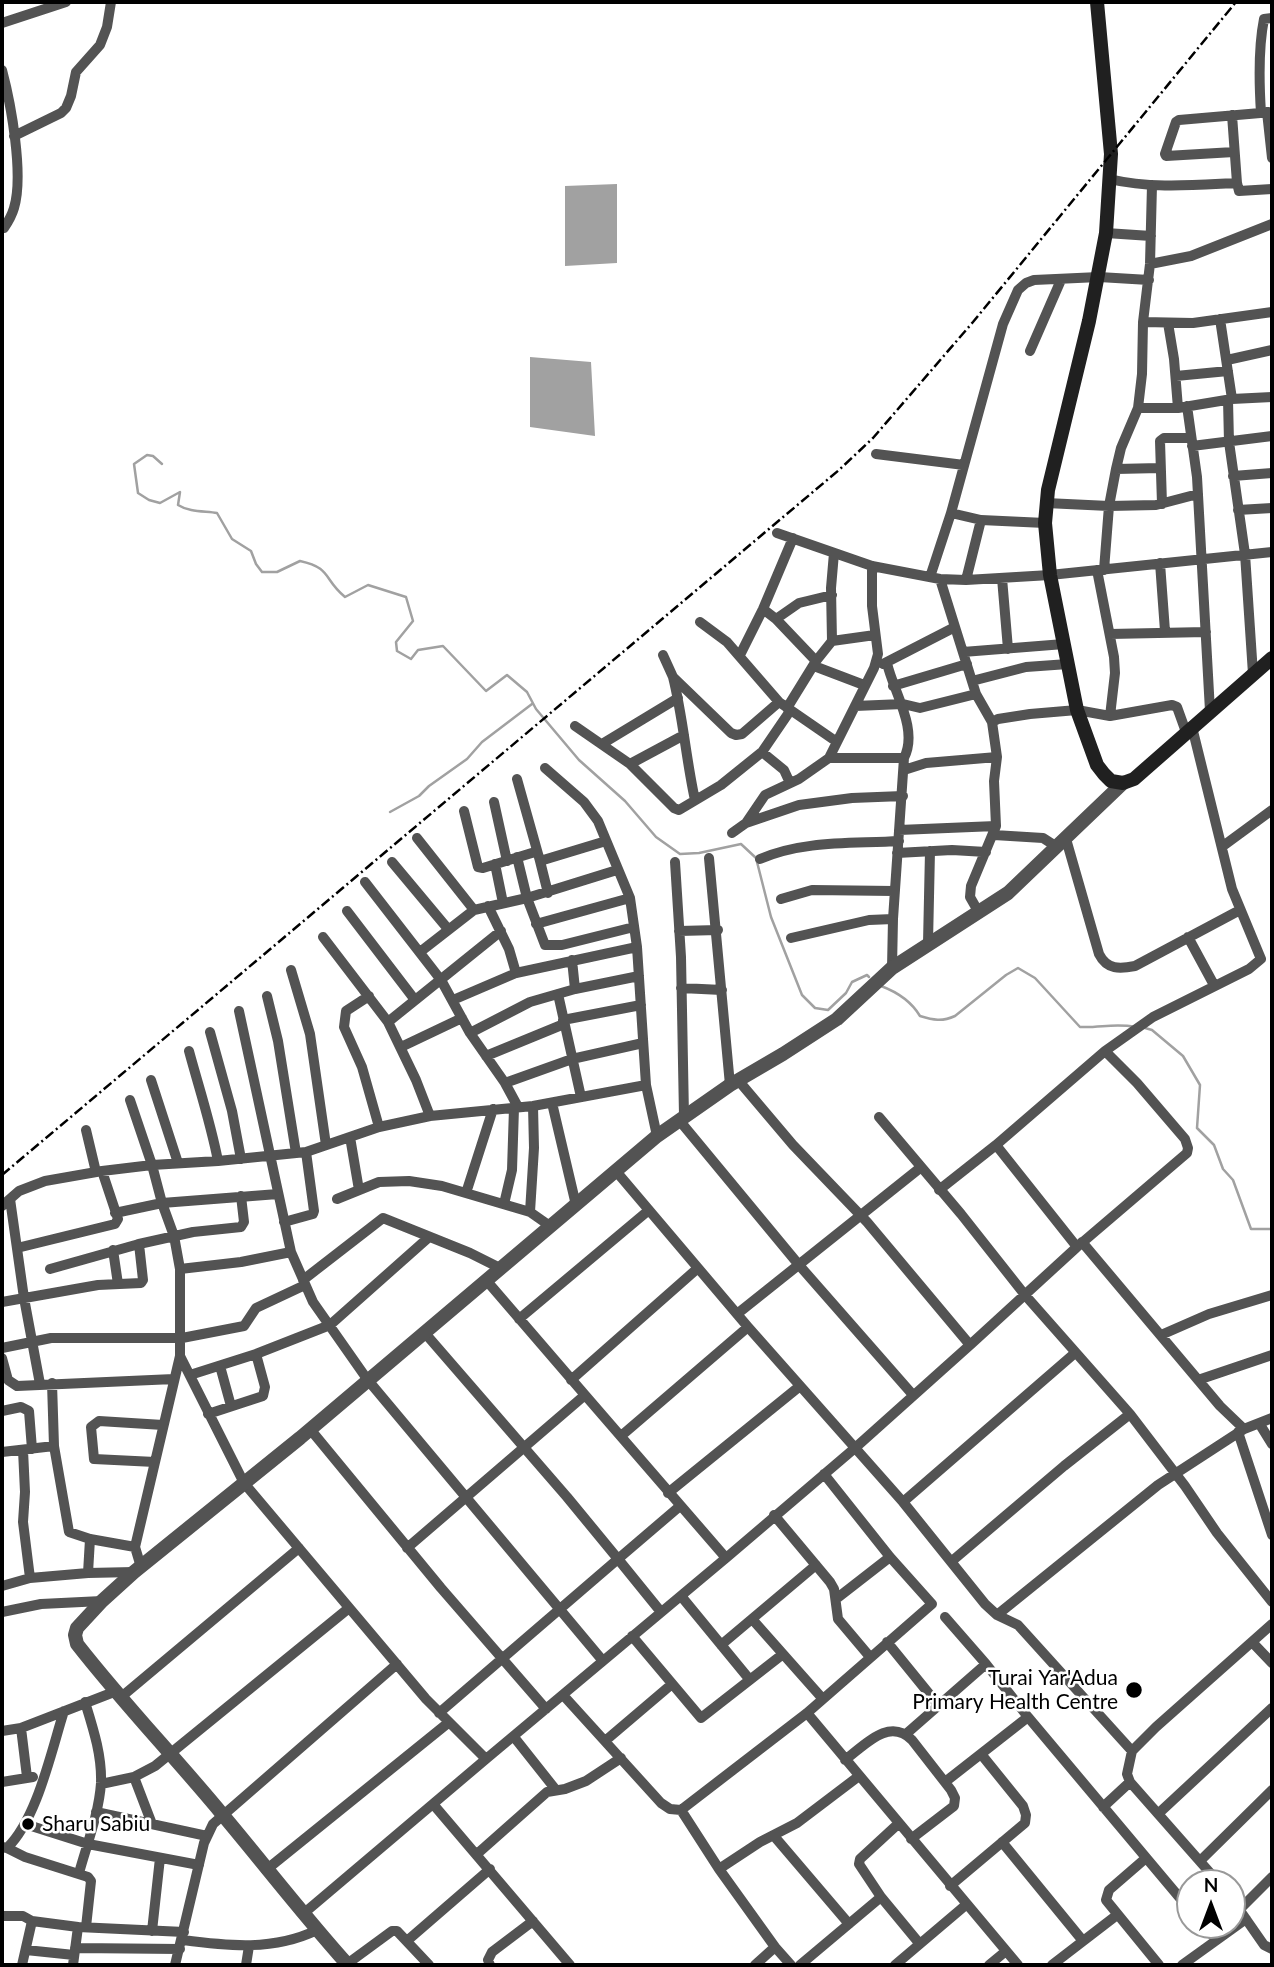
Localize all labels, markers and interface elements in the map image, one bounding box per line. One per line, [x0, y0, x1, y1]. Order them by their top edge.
place label: Turai Yar'Adua Primary Health Centre [912, 1665, 1118, 1715]
marker: Turai Yar'Adua Primary Health Centre [1124, 1680, 1144, 1700]
place label: Sharu Sabiu [42, 1811, 150, 1837]
marker: Sharu Sabiu [20, 1816, 36, 1832]
north arrow [1176, 1869, 1246, 1939]
text: N [1204, 1873, 1218, 1896]

